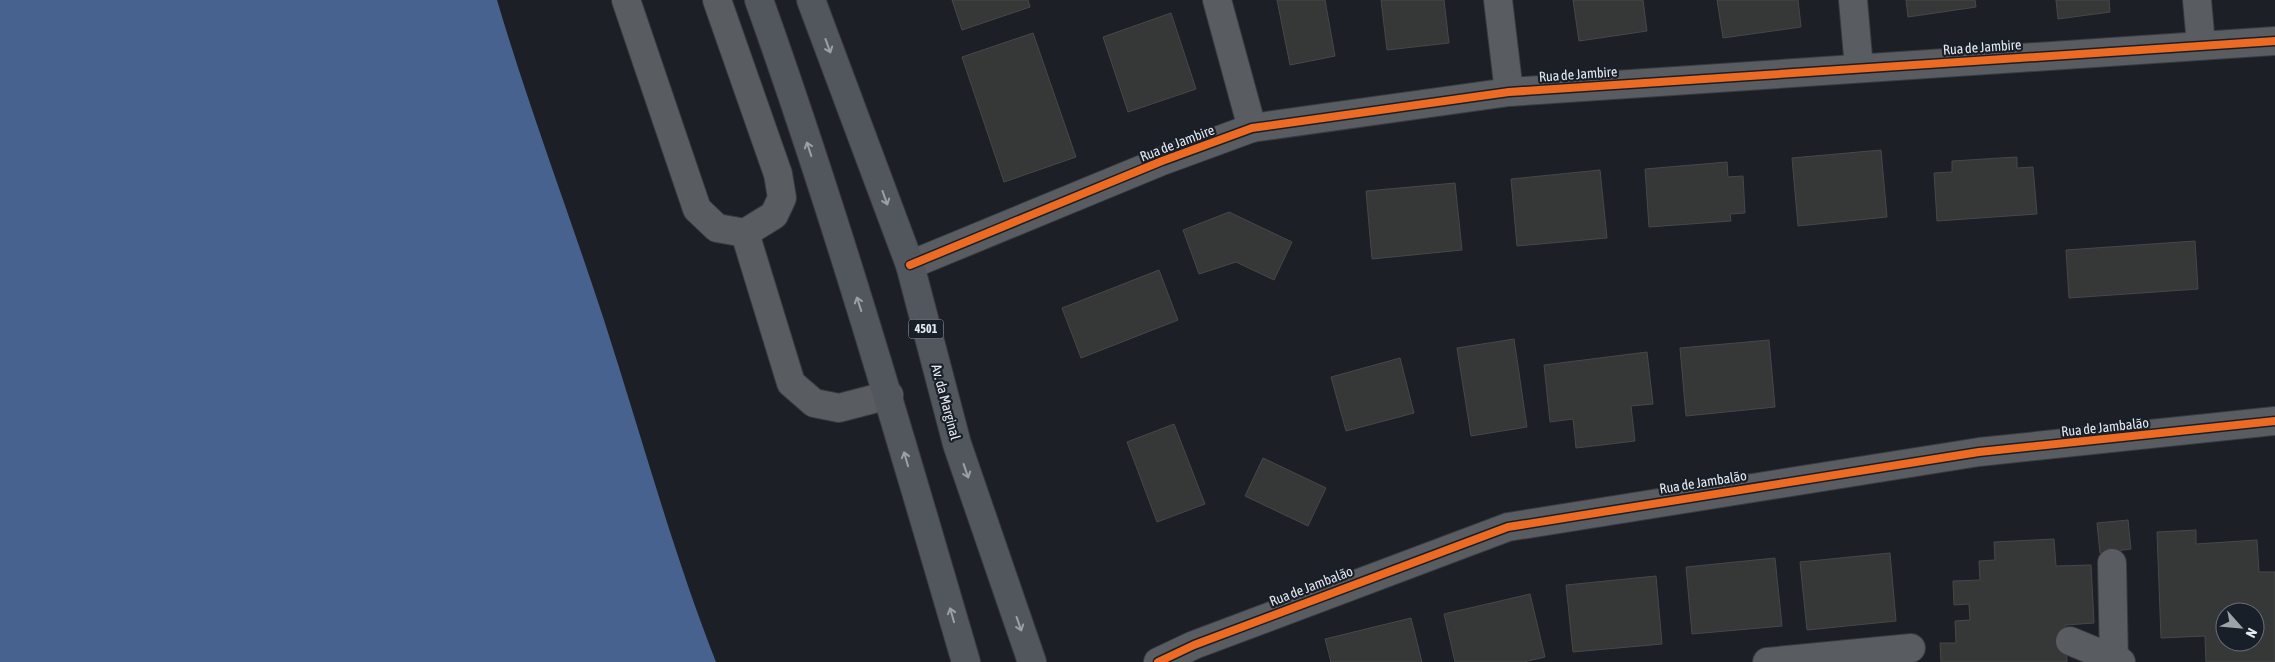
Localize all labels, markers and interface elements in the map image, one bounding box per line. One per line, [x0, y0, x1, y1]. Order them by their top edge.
street label: Rua de Jambire [1942, 36, 2022, 58]
one-way arrow [824, 37, 833, 53]
street label: Rua de Jambire [1538, 63, 1618, 85]
street label: Rua de Jambire [1137, 121, 1217, 165]
one-way arrow [804, 142, 813, 158]
one-way arrow [881, 190, 890, 205]
one-way arrow [854, 297, 863, 312]
road number: 4501 [908, 320, 944, 338]
street label: Av. da Marginal [928, 362, 964, 442]
street label: Rua de Jambalão [2060, 414, 2150, 440]
one-way arrow [901, 452, 911, 468]
one-way arrow [962, 463, 971, 478]
street label: Rua de Jambalão [1658, 467, 1748, 497]
street label: Rua de Jambalão [1267, 563, 1355, 609]
north arrow [2215, 602, 2265, 652]
one-way arrow [947, 608, 957, 624]
one-way arrow [1015, 616, 1024, 632]
text: N [2243, 626, 2261, 640]

